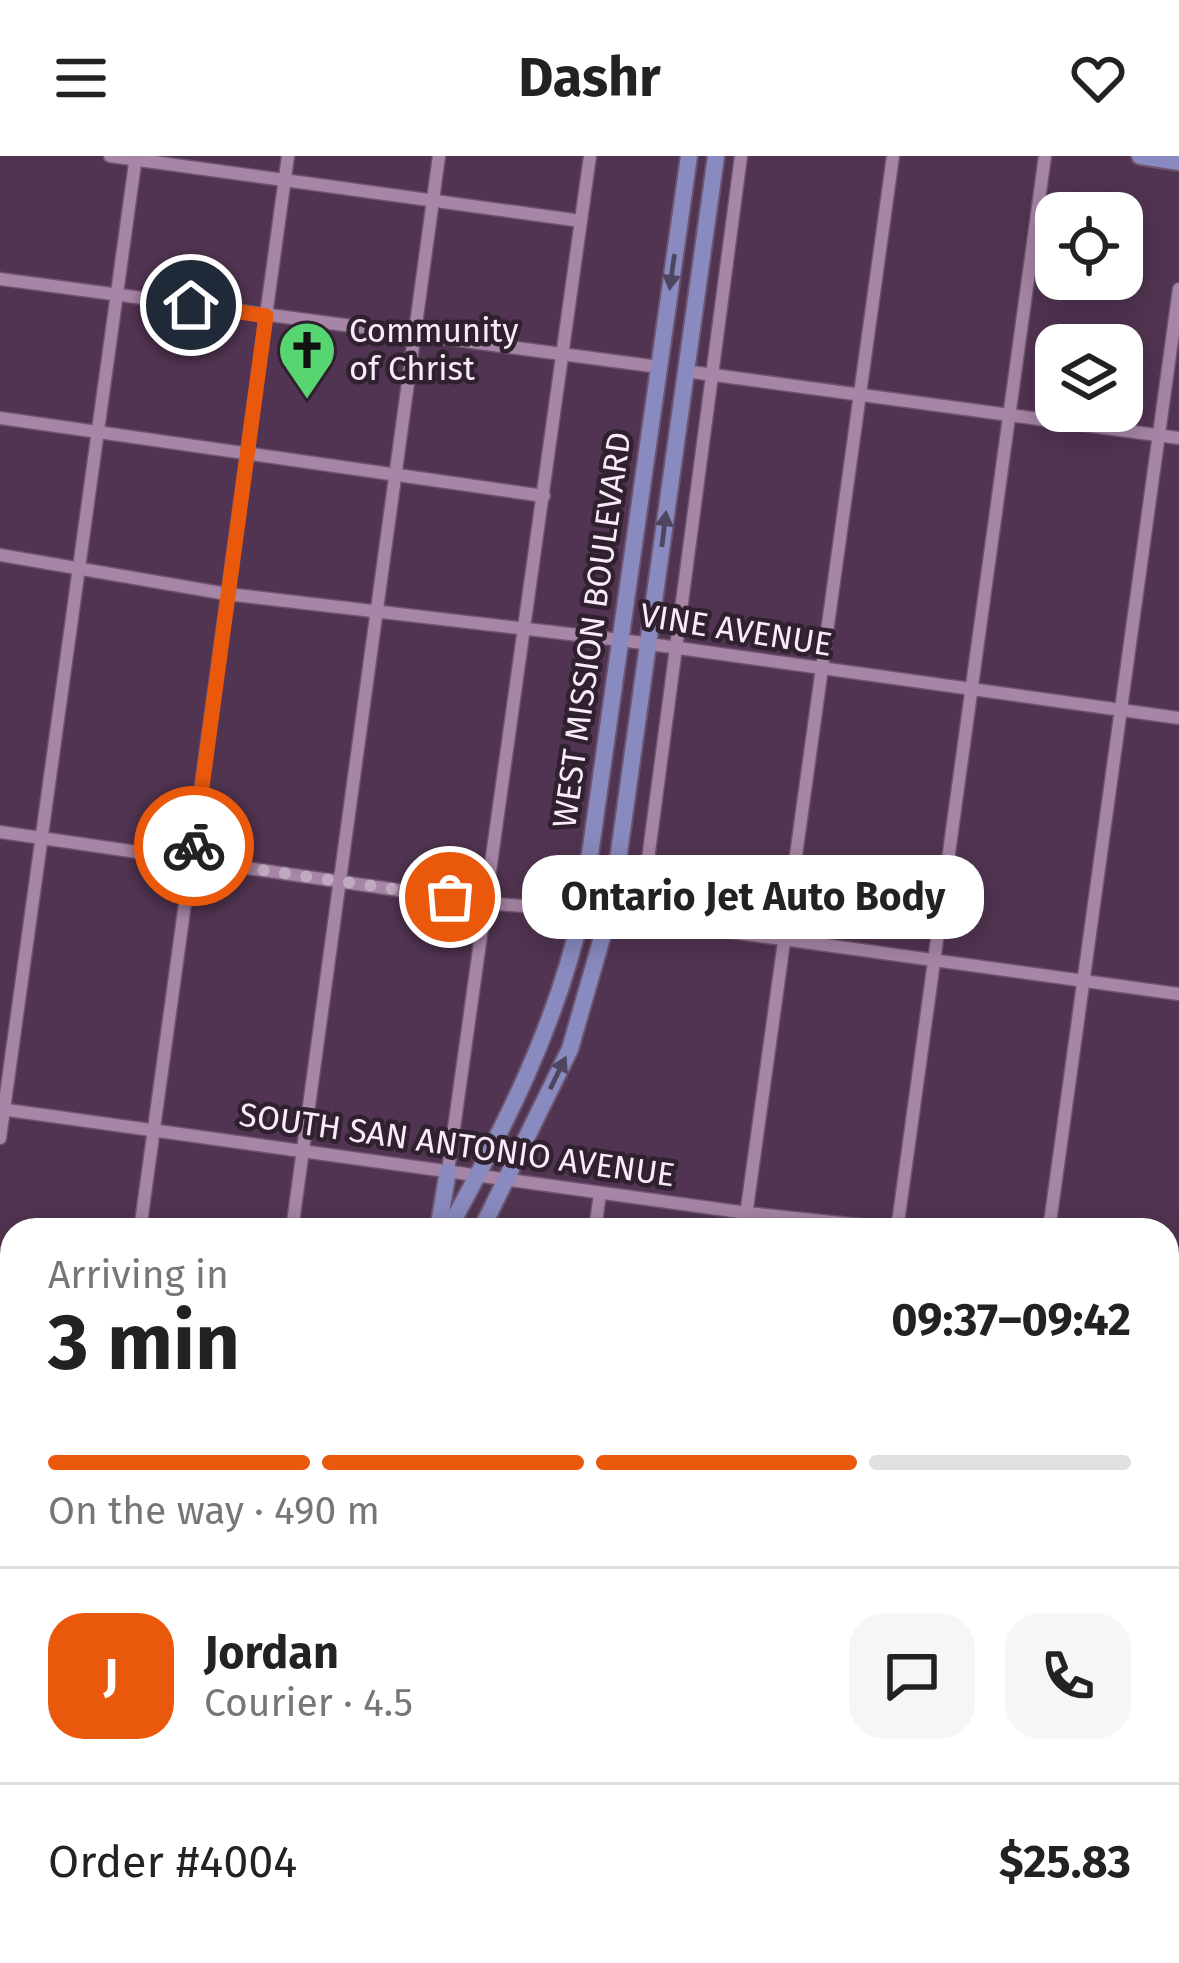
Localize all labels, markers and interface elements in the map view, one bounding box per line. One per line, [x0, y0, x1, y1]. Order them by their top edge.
icon: menu [48, 45, 114, 111]
icon: heart [1065, 45, 1131, 111]
text: Dashr [518, 46, 661, 110]
map controls [1035, 192, 1143, 432]
button: locate [1035, 192, 1143, 300]
pin [140, 254, 242, 356]
one-way arrow [663, 254, 682, 291]
icon: home [158, 272, 224, 338]
place label: Community of Christ [349, 311, 519, 389]
church icon: Community of Christ [276, 319, 338, 401]
button: layers [1035, 324, 1143, 432]
street label: WEST MISSION BOULEVARD [544, 429, 640, 831]
one-way arrow [655, 510, 674, 548]
street label: VINE AVENUE [637, 595, 835, 665]
courier [134, 786, 254, 906]
icon: bike [161, 813, 227, 879]
pin [399, 846, 501, 948]
callout: Ontario Jet Auto Body [522, 855, 984, 939]
icon: bag [417, 864, 483, 930]
text: Ontario Jet Auto Body [561, 874, 945, 920]
one-way arrow [548, 1055, 568, 1090]
street label: SOUTH SAN ANTONIO AVENUE [237, 1095, 677, 1195]
text: Arriving in [48, 1252, 229, 1298]
text: 09:37–09:42 [891, 1293, 1131, 1347]
text: 3 min [48, 1296, 240, 1390]
text: On the way · 490 m [48, 1488, 380, 1534]
button: chat [849, 1613, 975, 1739]
button: phone [1005, 1613, 1131, 1739]
text: Jordan [204, 1626, 339, 1680]
text: J [104, 1649, 118, 1703]
text: Courier · 4.5 [204, 1680, 413, 1726]
text: Order #4004 [48, 1835, 297, 1889]
text: $25.83 [999, 1835, 1131, 1889]

